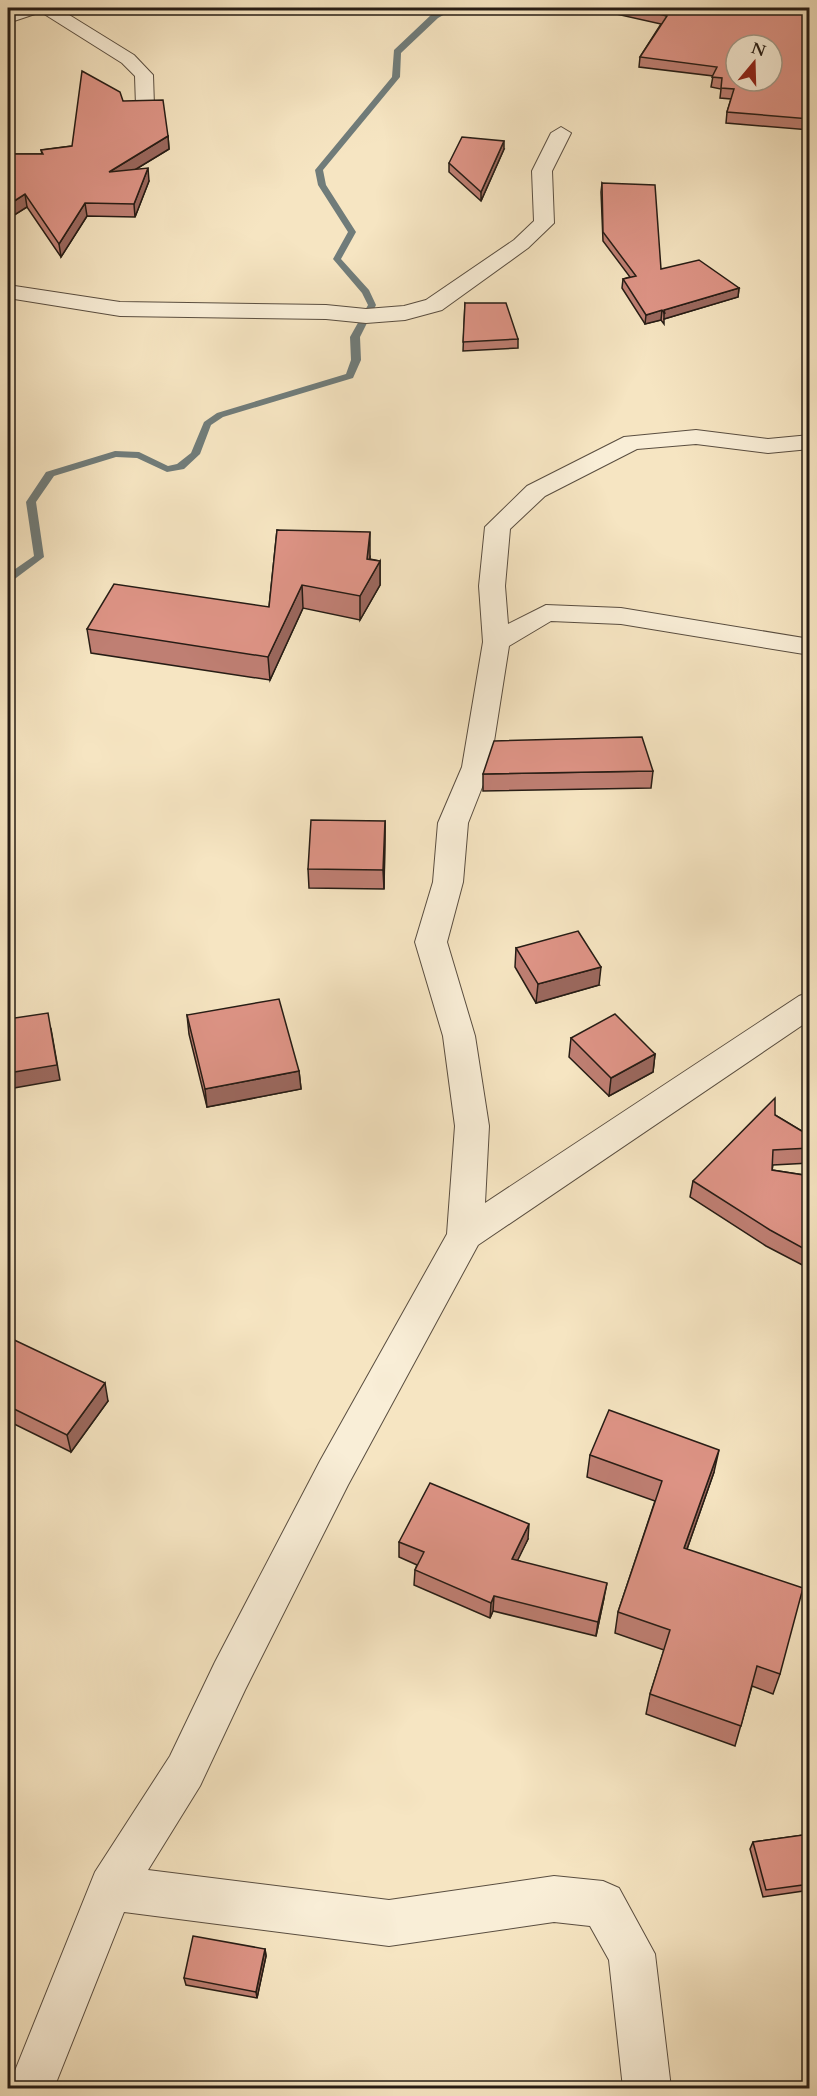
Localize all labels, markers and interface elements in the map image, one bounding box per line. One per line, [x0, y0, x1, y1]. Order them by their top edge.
north arrow [724, 33, 784, 93]
text: N [748, 37, 769, 62]

